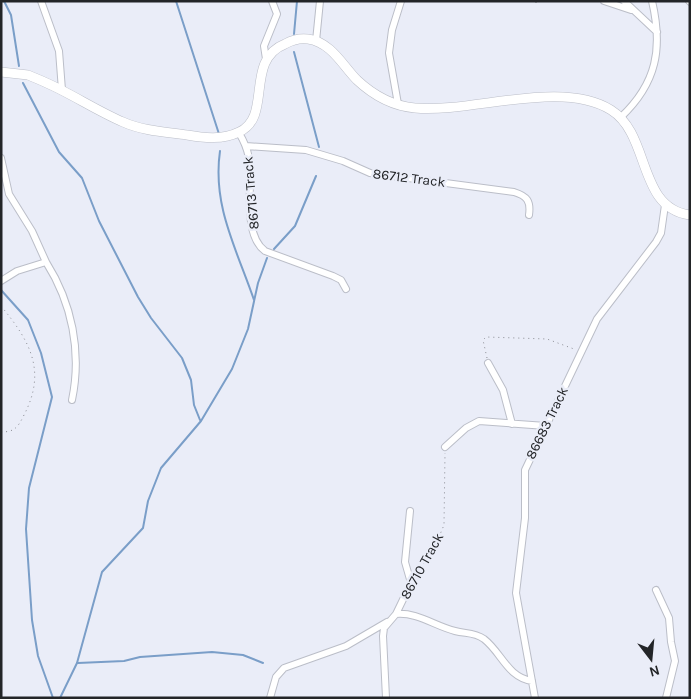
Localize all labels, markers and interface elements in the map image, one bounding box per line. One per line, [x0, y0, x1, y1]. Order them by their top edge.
street label: 86713 Track [239, 156, 263, 230]
street label: 86712 Track [372, 165, 446, 191]
street label: 86683 Track [522, 384, 572, 462]
street label: 86710 Track [397, 530, 447, 602]
north arrow [626, 634, 676, 684]
text: N [647, 661, 662, 681]

